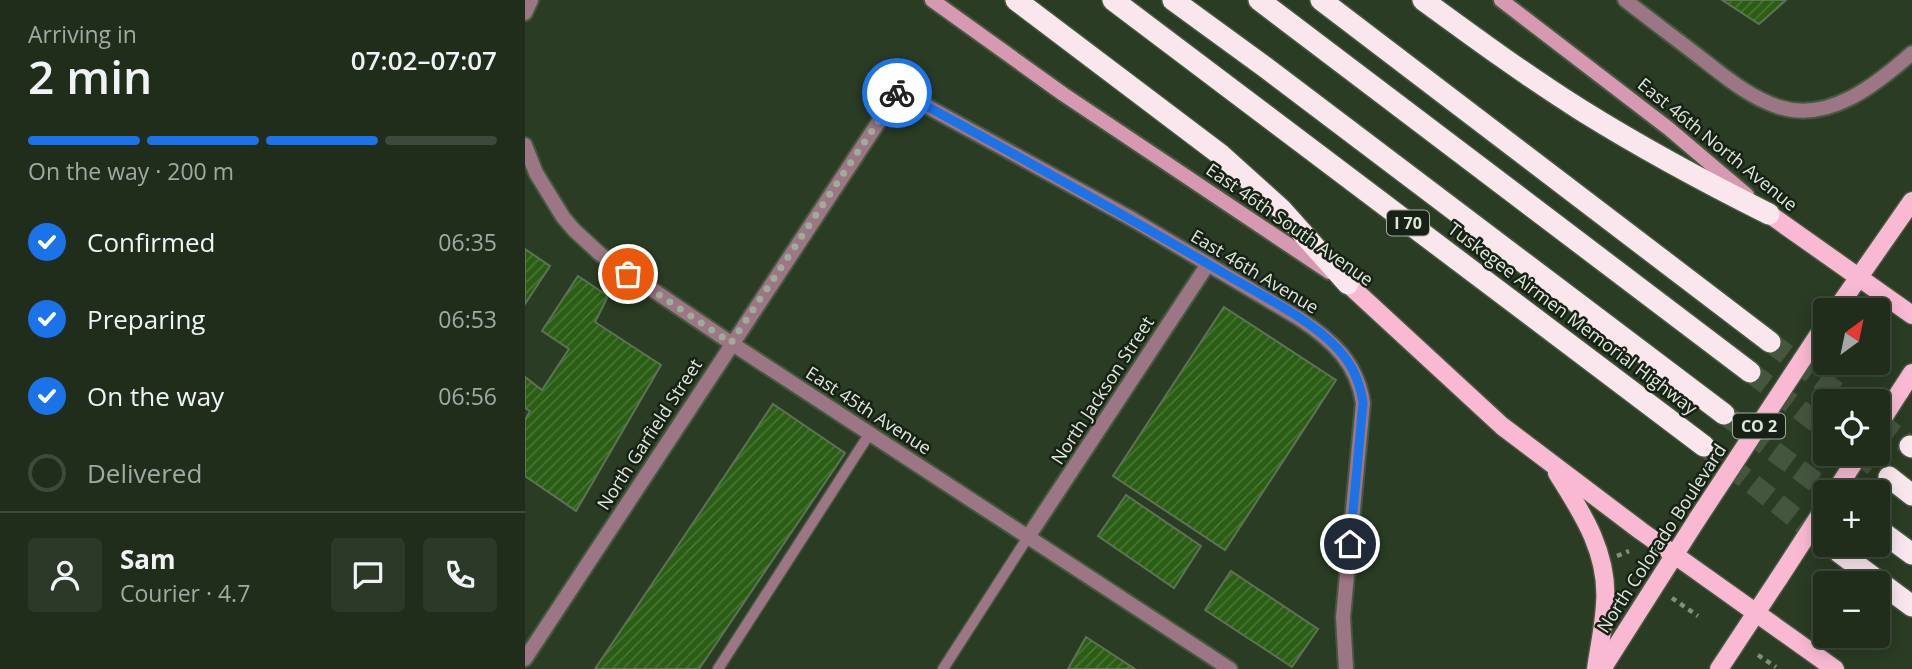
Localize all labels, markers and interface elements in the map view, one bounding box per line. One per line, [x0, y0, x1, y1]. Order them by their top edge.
text: Arriving in [28, 18, 137, 50]
text: 07:02–07:07 [351, 42, 497, 78]
text: 2 min [28, 45, 152, 107]
courier [862, 58, 932, 128]
street label: East 46th North Avenue [1633, 72, 1803, 216]
icon: bike [878, 74, 916, 112]
text: On the way · 200 m [28, 155, 234, 187]
street label: East 46th South Avenue [1202, 157, 1378, 291]
road number: I 70 [1387, 210, 1429, 236]
street label: Tuskegee Airmen Memorial Highway [1444, 216, 1703, 420]
icon: check [28, 223, 66, 261]
street label: East 46th Avenue [1187, 223, 1323, 319]
text: Confirmed [87, 224, 215, 260]
text: 06:35 [438, 226, 497, 258]
pin [598, 244, 658, 304]
icon: bag [609, 255, 647, 293]
north arrow [1813, 298, 1890, 374]
map controls [1813, 298, 1890, 648]
icon: check [28, 300, 66, 338]
text: Preparing [87, 301, 205, 337]
text: 06:53 [438, 303, 497, 335]
street label: North Jackson Street [1045, 311, 1159, 469]
street label: North Garfield Street [591, 354, 707, 514]
street label: East 45th Avenue [802, 360, 936, 460]
icon: check [28, 377, 66, 415]
text: On the way [87, 378, 224, 414]
text: 06:56 [438, 380, 497, 412]
button: locate [1813, 389, 1890, 466]
road number: CO 2 [1733, 414, 1785, 438]
street label: North Colorado Boulevard [1591, 439, 1731, 637]
text: Delivered [87, 455, 202, 491]
button: + [1813, 480, 1890, 557]
pin [1320, 514, 1380, 574]
icon: home [1331, 525, 1369, 563]
button: person [28, 538, 102, 612]
button: chat [331, 538, 405, 612]
button: phone [423, 538, 497, 612]
text: Sam [120, 541, 176, 577]
button: − [1813, 571, 1890, 648]
text: Courier · 4.7 [120, 577, 250, 609]

